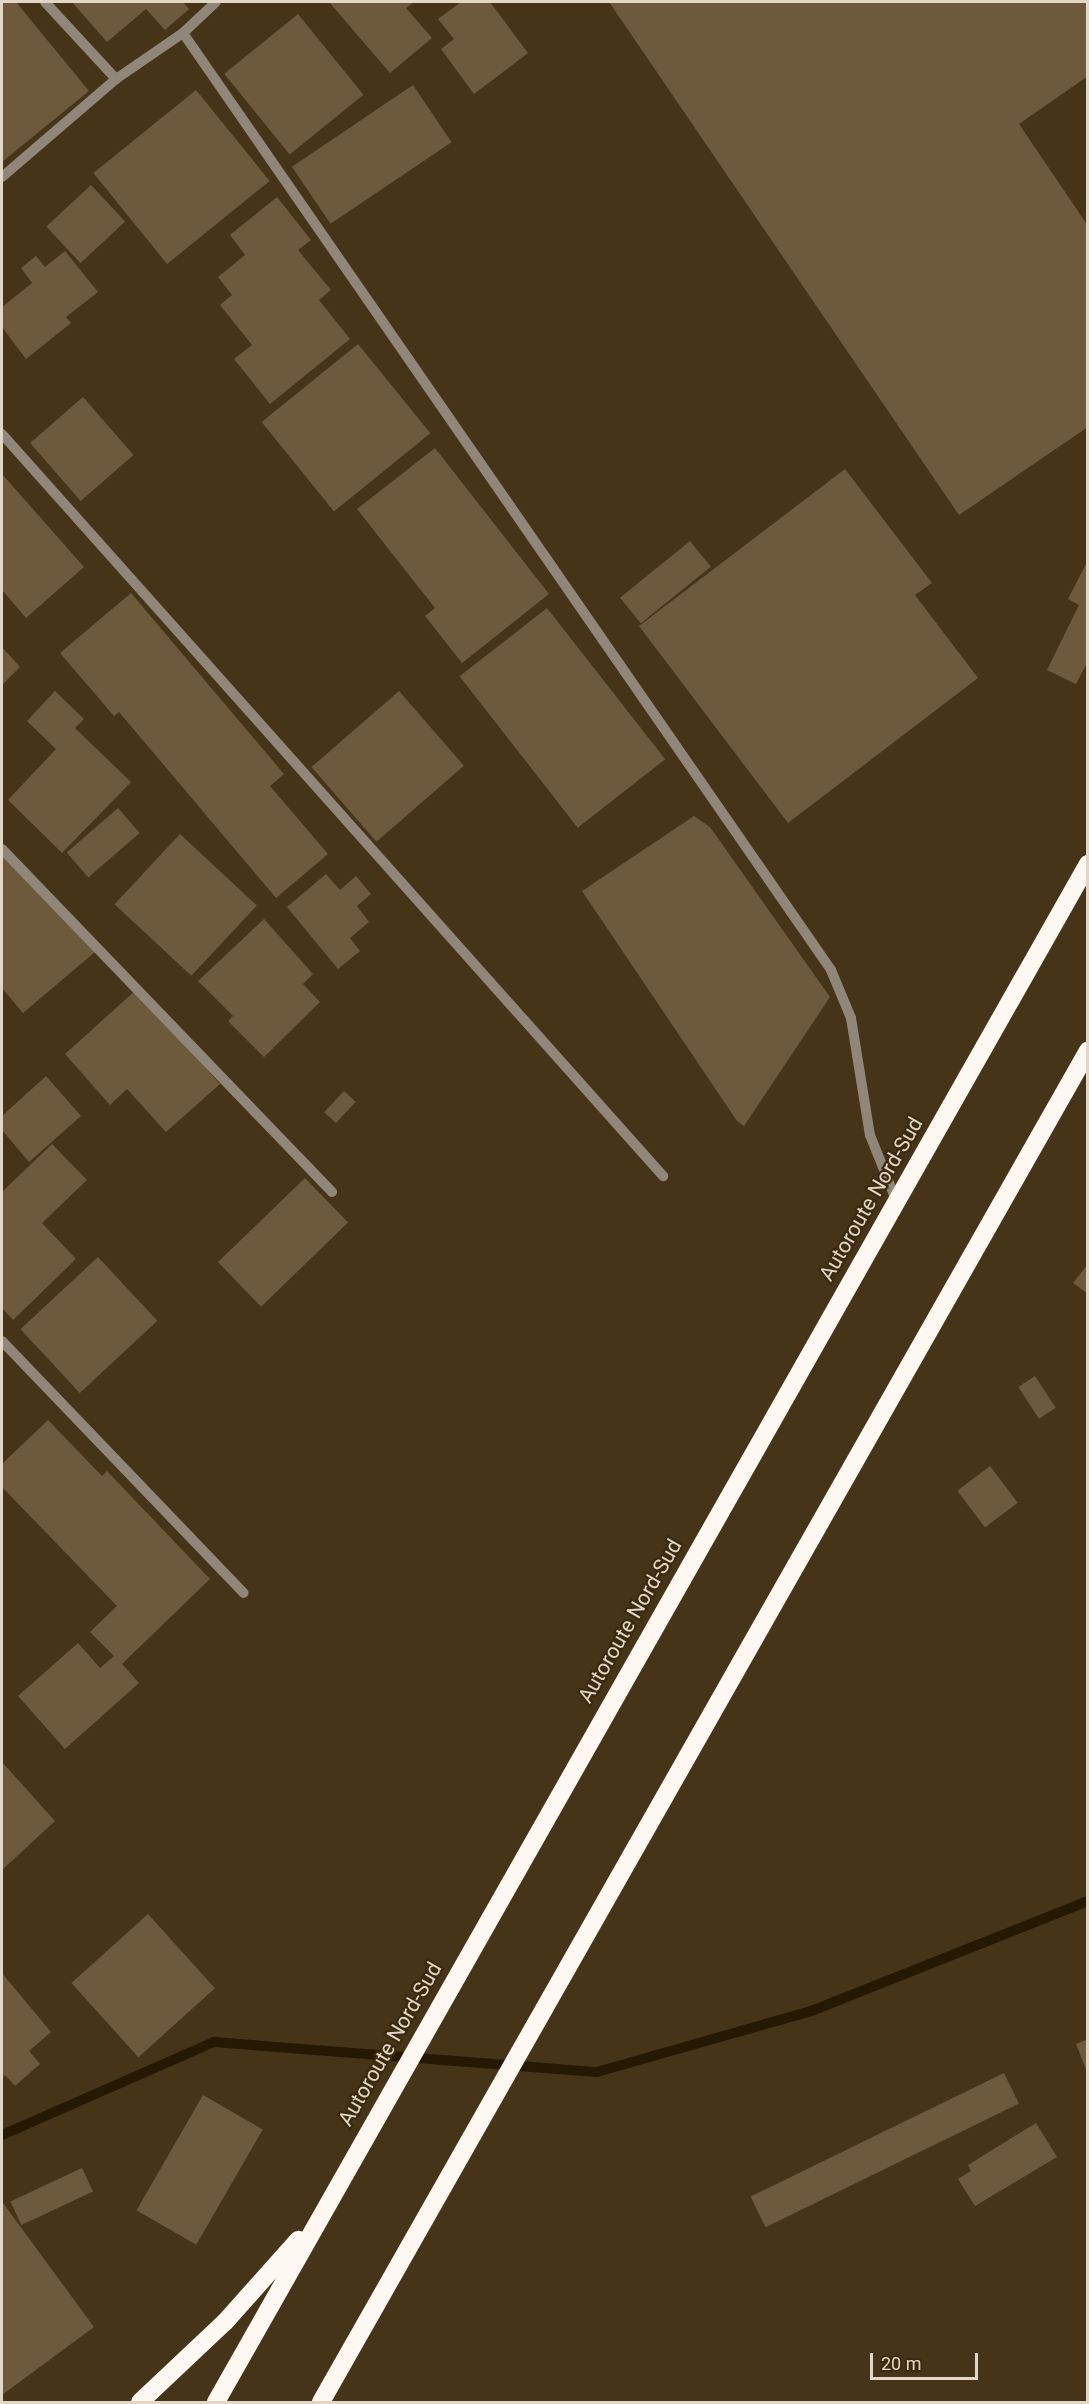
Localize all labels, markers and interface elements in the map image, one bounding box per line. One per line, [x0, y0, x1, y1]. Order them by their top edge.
street label: Autoroute Nord-Sud [814, 1113, 928, 1285]
street label: Autoroute Nord-Sud [573, 1535, 687, 1707]
street label: Autoroute Nord-Sud [333, 1958, 447, 2130]
scale bar [873, 2341, 981, 2379]
text: 20 m [881, 2353, 921, 2374]

